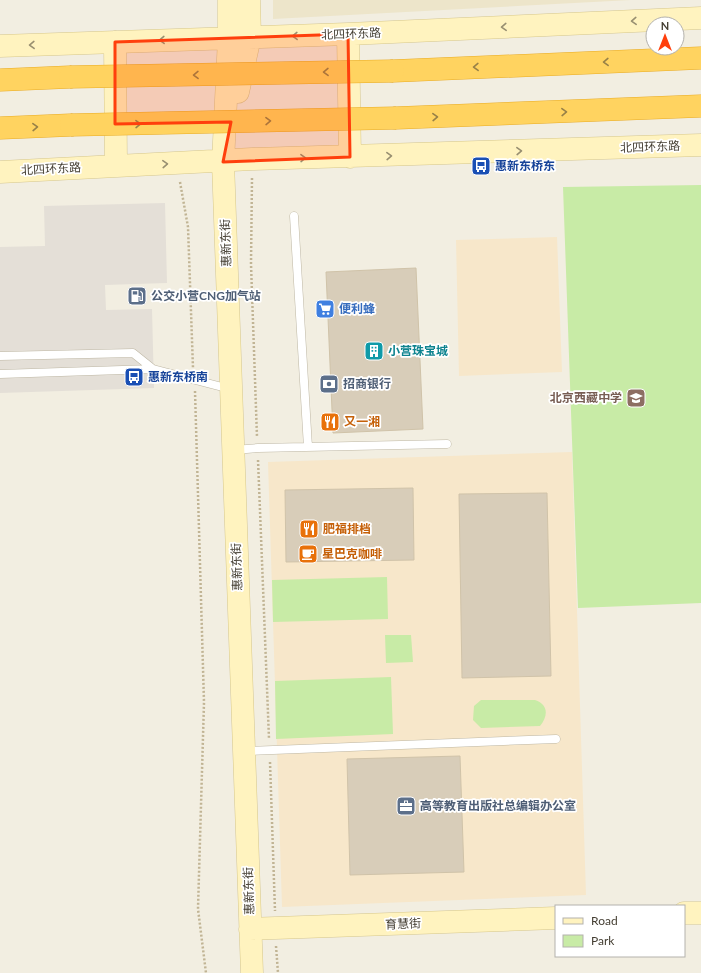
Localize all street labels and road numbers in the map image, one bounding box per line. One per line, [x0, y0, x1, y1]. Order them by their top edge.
street label: 北四环东路 [321, 25, 381, 42]
street label: 北四环东路 [620, 138, 680, 155]
street label: 北四环东路 [21, 159, 81, 178]
street label: 惠新东街 [217, 219, 234, 267]
street label: 惠新东街 [228, 543, 245, 591]
street label: 惠新东街 [240, 867, 257, 915]
street label: 育慧街 [385, 915, 421, 932]

